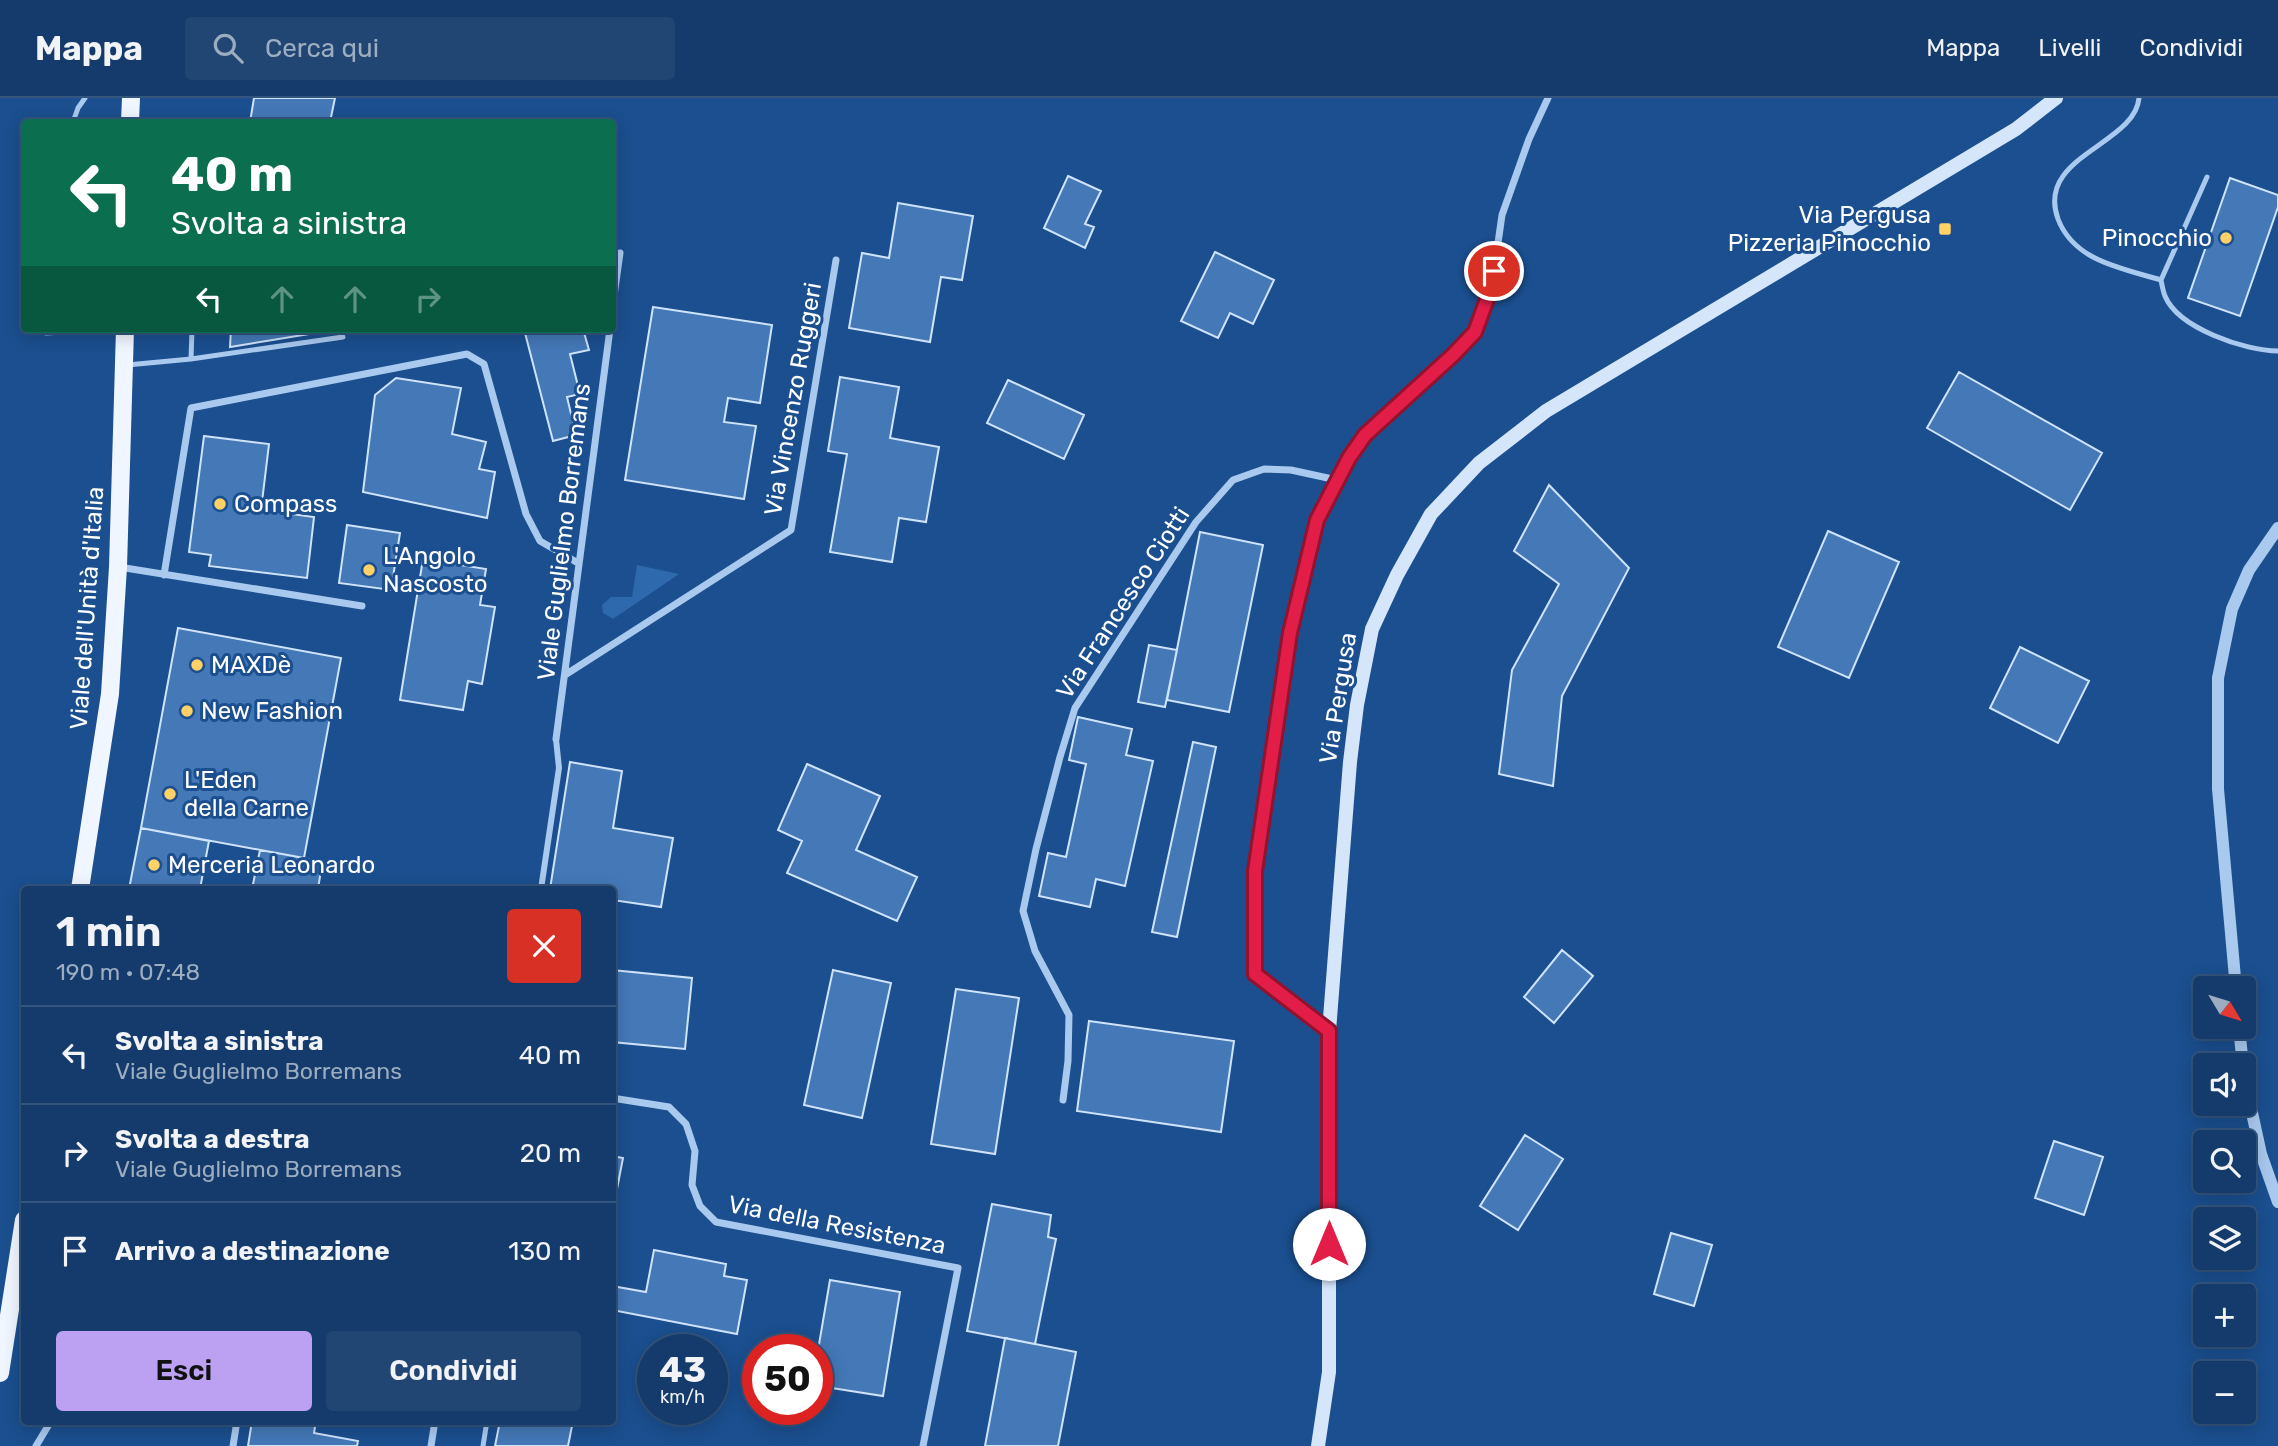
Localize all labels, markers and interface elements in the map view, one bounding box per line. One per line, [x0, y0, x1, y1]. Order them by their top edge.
search box [185, 17, 675, 80]
text: Mappa [35, 29, 143, 68]
icon: search [209, 29, 247, 67]
text: Cerca qui [265, 33, 379, 64]
text: Mappa [1926, 34, 2000, 62]
text: Livelli [2038, 34, 2101, 62]
text: Condividi [2139, 34, 2243, 62]
text: 40 m [171, 145, 293, 203]
icon: left [56, 147, 147, 238]
place label: Via Pergusa Pizzeria Pinocchio [1728, 201, 1931, 257]
text: Svolta a sinistra [171, 204, 407, 242]
marker: Via Pergusa Pizzeria Pinocchio [1937, 221, 1953, 237]
place label: Pinocchio [2102, 224, 2212, 252]
marker: Pinocchio [2218, 230, 2234, 246]
pin [1464, 241, 1524, 301]
icon: arrive [1475, 252, 1513, 290]
icon: left [190, 280, 228, 318]
icon: ahead [263, 280, 301, 318]
icon: ahead [336, 280, 374, 318]
icon: right [409, 280, 447, 318]
street label: Via Vincenzo Ruggeri [759, 280, 827, 518]
street label: Viale Guglielmo Borremans [532, 382, 596, 682]
street label: Viale dell'Unità d'Italia [65, 485, 109, 731]
place label: Compass [234, 490, 337, 518]
marker: Compass [212, 496, 228, 512]
street label: Via Francesco Ciotti [1051, 502, 1195, 704]
place label: L'Angolo Nascosto [383, 542, 488, 598]
marker: L'Angolo Nascosto [361, 562, 377, 578]
street label: Via Pergusa [1314, 630, 1362, 766]
place label: MAXDè [211, 651, 291, 679]
marker: MAXDè [189, 657, 205, 673]
place label: New Fashion [201, 697, 343, 725]
marker: New Fashion [179, 703, 195, 719]
place label: L'Eden della Carne [184, 766, 309, 822]
marker: L'Eden della Carne [162, 786, 178, 802]
place label: Merceria Leonardo [168, 851, 375, 879]
marker: Merceria Leonardo [146, 857, 162, 873]
text: 1 min [56, 907, 162, 957]
button: close [507, 909, 581, 983]
text: 190 m · 07:48 [56, 958, 200, 986]
north arrow [2193, 976, 2256, 1040]
map controls [2193, 976, 2256, 1424]
text: Svolta a sinistra [115, 1026, 324, 1057]
icon: left [56, 1036, 94, 1074]
text: 40 m [519, 1040, 581, 1071]
button: sound [2193, 1053, 2256, 1116]
text: Viale Guglielmo Borremans [115, 1057, 402, 1085]
text: Svolta a destra [115, 1124, 310, 1155]
button: search [2193, 1130, 2256, 1193]
icon: right [56, 1134, 94, 1172]
text: 20 m [520, 1138, 581, 1169]
text: Viale Guglielmo Borremans [115, 1155, 402, 1183]
street label: Via della Resistenza [726, 1190, 948, 1260]
position arrow [1292, 1207, 1366, 1281]
button: layers [2193, 1207, 2256, 1270]
icon: arrive [56, 1232, 94, 1270]
text: Arrivo a destinazione [115, 1236, 390, 1267]
text: 130 m [508, 1236, 581, 1267]
button: + [2193, 1284, 2256, 1347]
button: Esci [56, 1331, 312, 1411]
button: Condividi [326, 1331, 581, 1411]
speed limit sign: 50 [742, 1334, 833, 1425]
text: 43 [659, 1349, 706, 1391]
button: − [2193, 1361, 2256, 1424]
text: km/h [660, 1386, 705, 1408]

